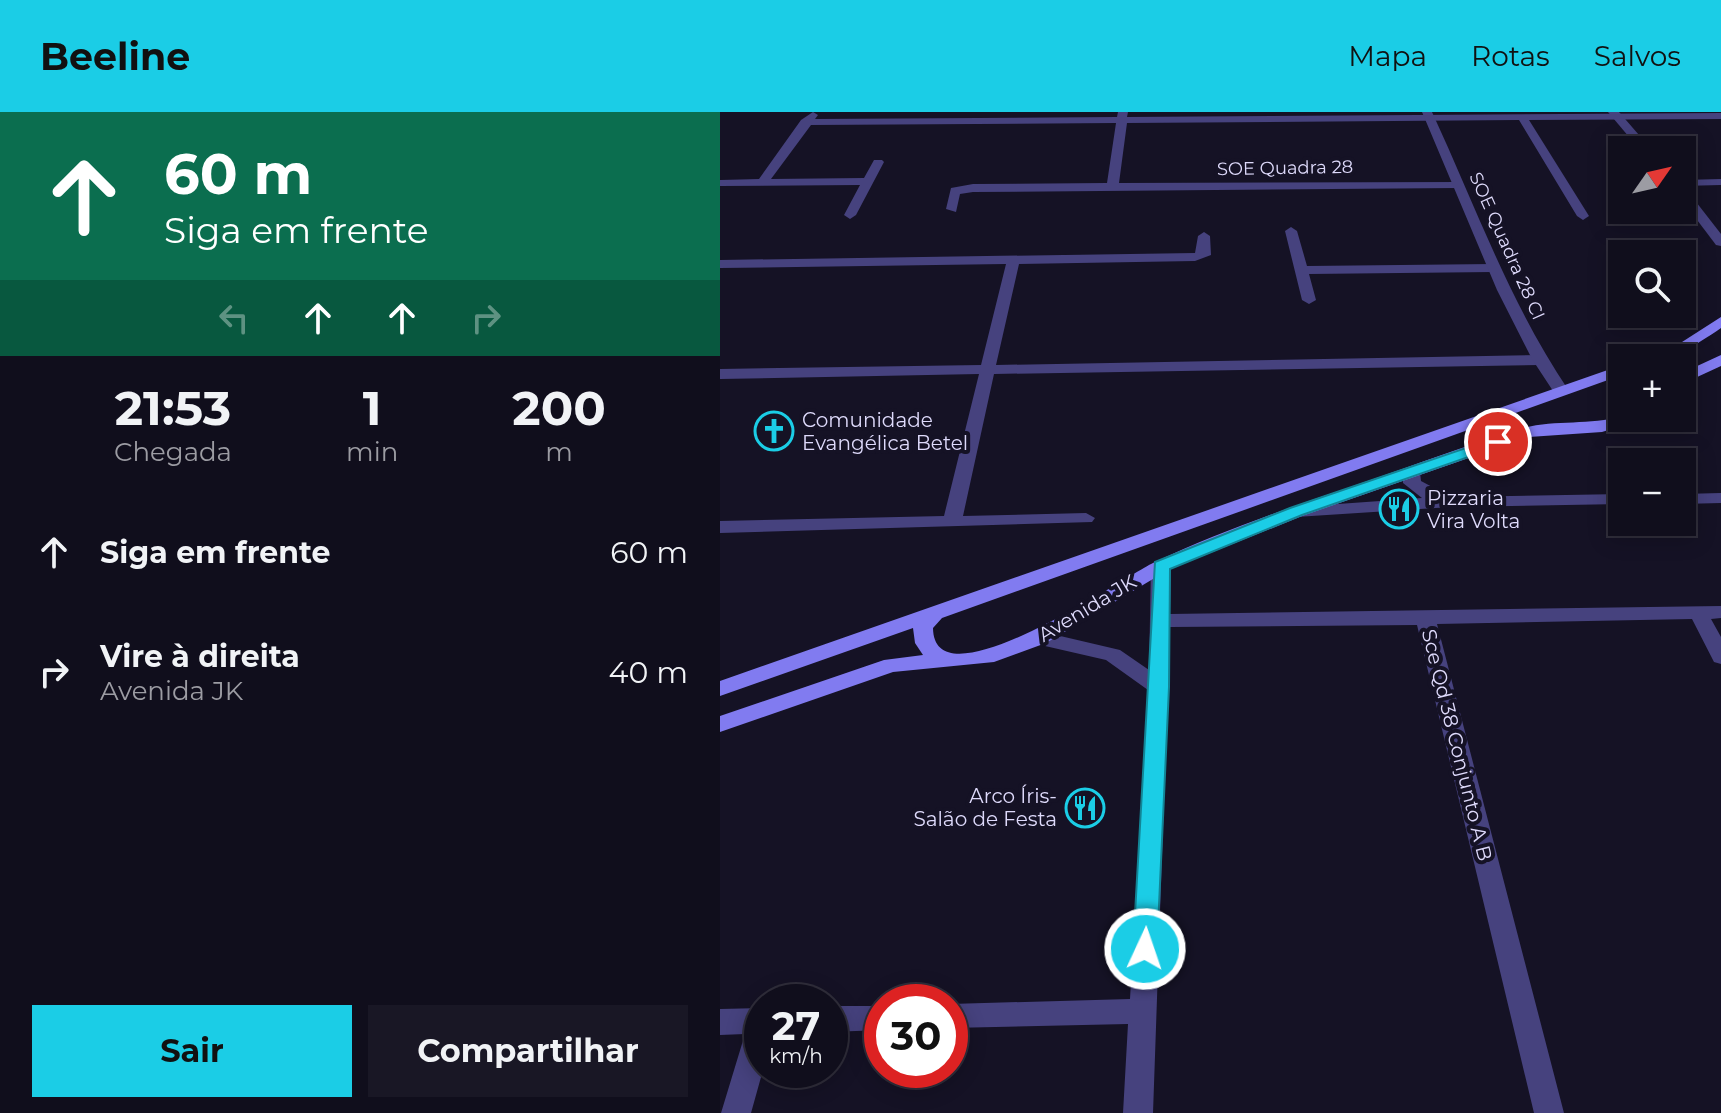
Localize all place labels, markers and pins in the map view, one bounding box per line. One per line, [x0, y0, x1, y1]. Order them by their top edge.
place label: Comunidade Evangélica Betel [802, 408, 968, 455]
pin [1464, 408, 1532, 476]
church icon: Comunidade Evangélica Betel [753, 410, 795, 452]
place label: Pizzaria Vira Volta [1427, 486, 1520, 533]
restaurant icon: Pizzaria Vira Volta [1378, 488, 1420, 530]
place label: Arco Íris- Salão de Festa [913, 784, 1057, 831]
restaurant icon: Arco Íris- Salão de Festa [1064, 787, 1106, 829]

